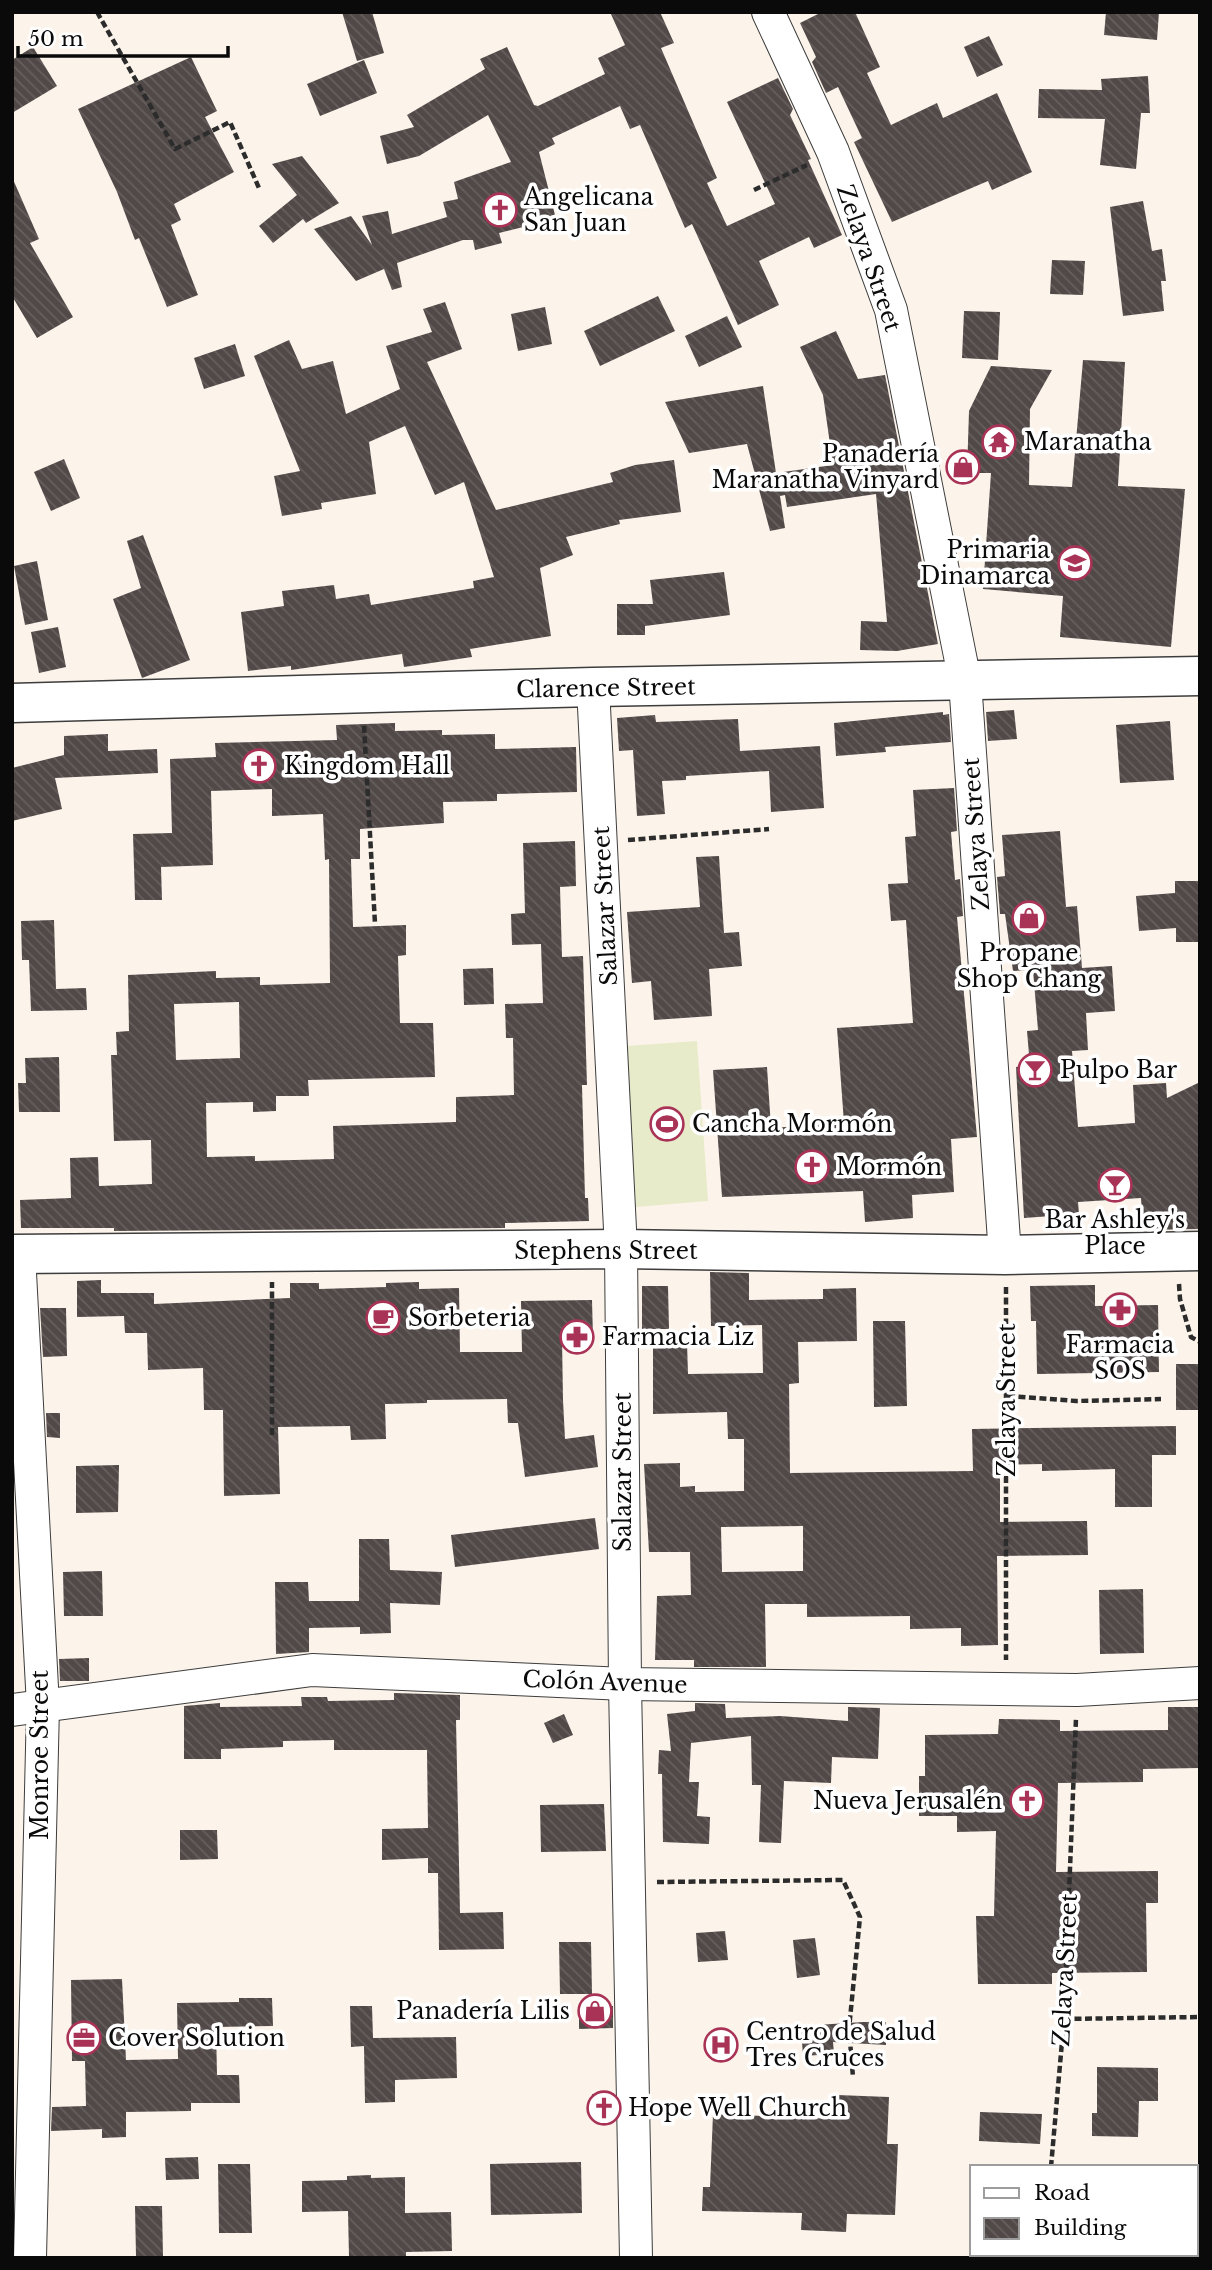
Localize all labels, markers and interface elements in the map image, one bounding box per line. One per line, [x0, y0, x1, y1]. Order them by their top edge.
scale bar [18, 14, 228, 58]
text: 50 m [28, 26, 84, 52]
street label: Zelaya Street [831, 181, 907, 335]
place label: Angelicana San Juan [523, 183, 654, 237]
church icon: Angelicana San Juan [481, 191, 519, 229]
temple icon: Maranatha [980, 423, 1018, 461]
place label: Maranatha [1024, 428, 1152, 456]
place label: Panadería Maranatha Vinyard [712, 440, 939, 494]
shop icon: Panadería Maranatha Vinyard [944, 448, 982, 486]
place label: Primaria Dinamarca [920, 536, 1050, 590]
school or university icon: Primaria Dinamarca [1056, 544, 1094, 582]
street label: Clarence Street [516, 672, 696, 704]
church icon: Kingdom Hall [240, 747, 278, 785]
place label: Kingdom Hall [284, 752, 450, 780]
street label: Zelaya Street [957, 756, 995, 911]
street label: Salazar Street [587, 825, 623, 986]
shop icon: Propane Shop Chang [1010, 899, 1048, 937]
place label: Propane Shop Chang [957, 939, 1101, 993]
bar icon: Pulpo Bar [1016, 1051, 1054, 1089]
place label: Pulpo Bar [1060, 1056, 1177, 1084]
sports icon: Cancha Mormón [648, 1105, 686, 1143]
place label: Cancha Mormón [692, 1110, 892, 1138]
church icon: Mormón [793, 1148, 831, 1186]
place label: Mormón [836, 1153, 942, 1181]
bar icon: Bar Ashley's Place [1096, 1166, 1134, 1204]
place label: Bar Ashley's Place [1045, 1206, 1185, 1260]
street label: Stephens Street [514, 1237, 698, 1265]
pharmacy icon: Farmacia SOS [1101, 1291, 1139, 1329]
cafe icon: Sorbeteria [364, 1299, 402, 1337]
place label: Sorbeteria [408, 1304, 531, 1332]
pharmacy icon: Farmacia Liz [558, 1318, 596, 1356]
place label: Farmacia Liz [602, 1323, 754, 1351]
street label: Zelaya Street [993, 1323, 1021, 1477]
place label: Farmacia SOS [1066, 1331, 1175, 1385]
street label: Salazar Street [609, 1392, 637, 1552]
street label: Colón Avenue [522, 1665, 688, 1699]
street label: Monroe Street [26, 1670, 54, 1840]
church icon: Nueva Jerusalén [1008, 1782, 1046, 1820]
place label: Nueva Jerusalén [813, 1787, 1002, 1815]
street label: Zelaya Street [1047, 1892, 1083, 2047]
shop icon: Panadería Lilis [576, 1992, 614, 2030]
place label: Panadería Lilis [396, 1997, 570, 2025]
place label: Centro de Salud Tres Cruces [746, 2018, 936, 2072]
office icon: Cover Solution [65, 2019, 103, 2057]
place label: Cover Solution [108, 2024, 285, 2052]
hospital icon: Centro de Salud Tres Cruces [702, 2026, 740, 2064]
church icon: Hope Well Church [585, 2089, 623, 2127]
place label: Hope Well Church [628, 2094, 847, 2122]
legend [970, 2165, 1198, 2256]
text: Road [1034, 2180, 1090, 2206]
text: Building [1034, 2215, 1127, 2241]

